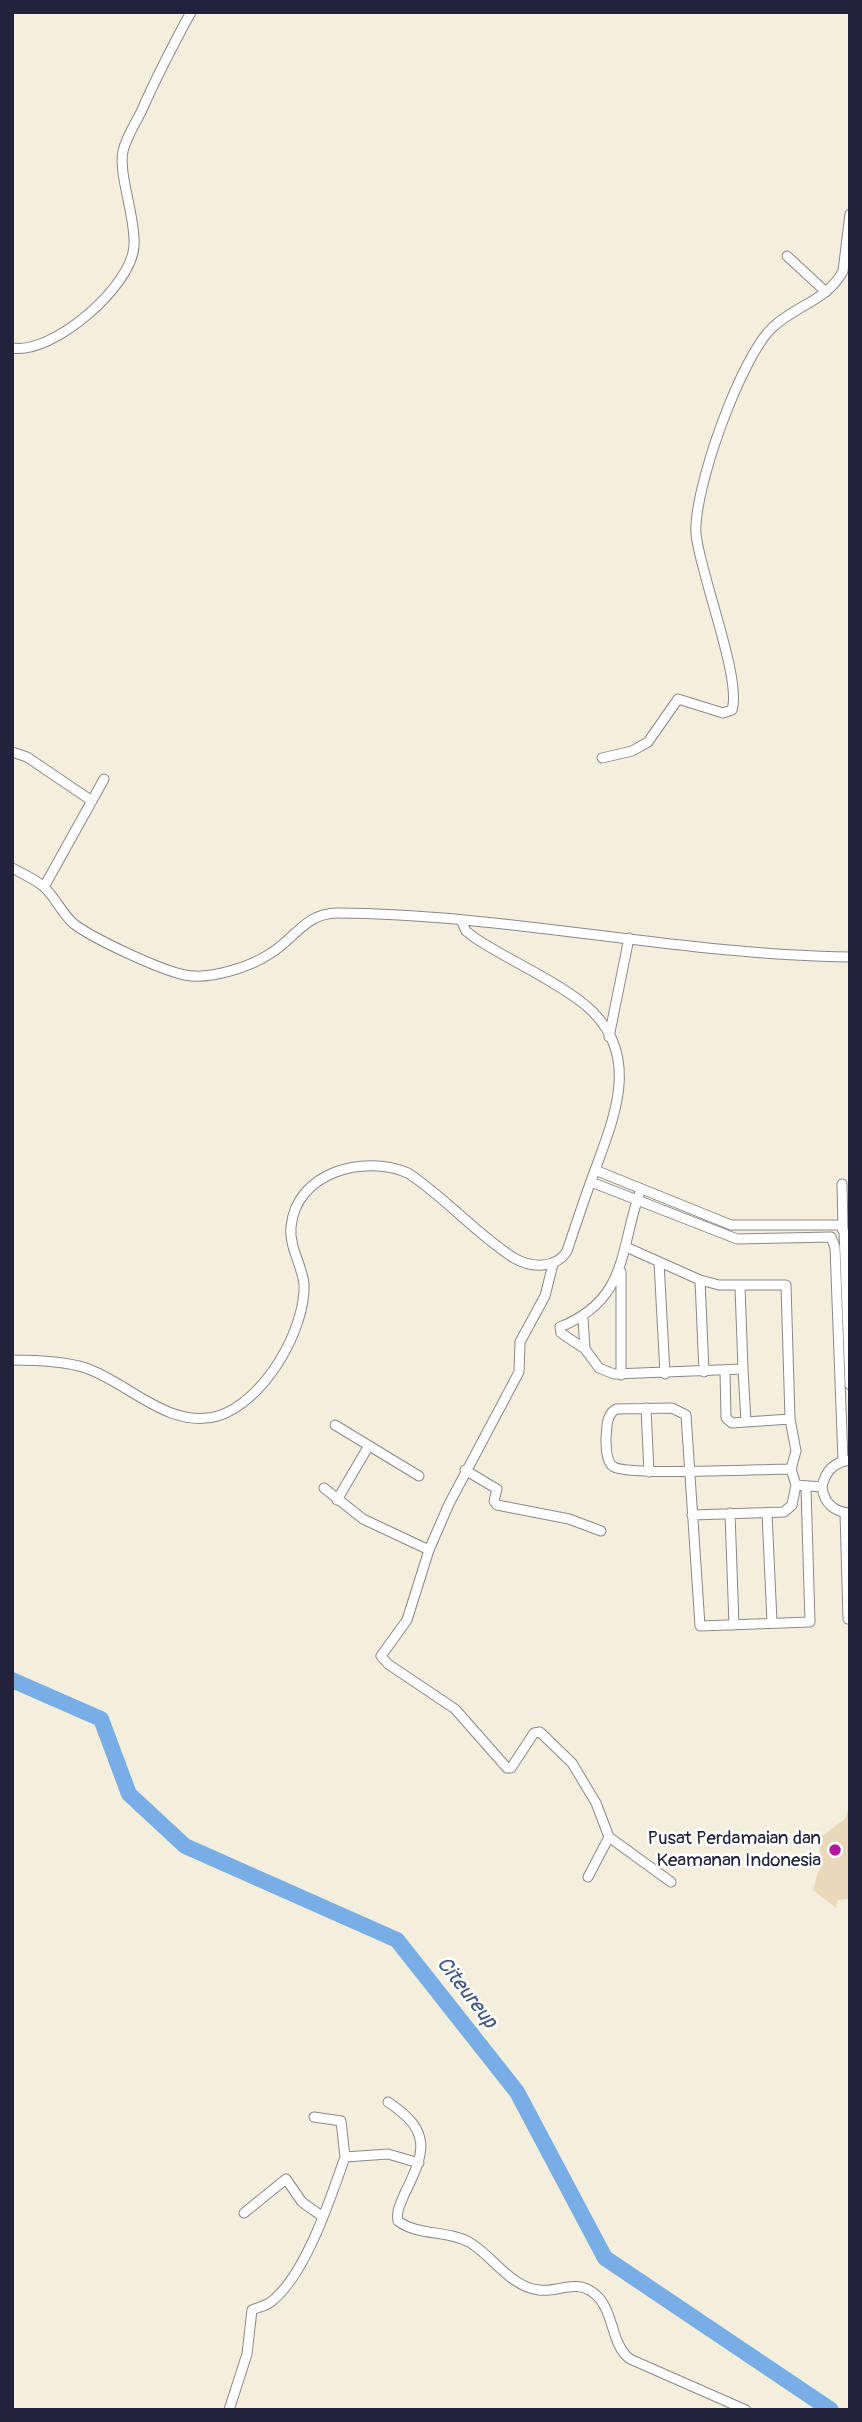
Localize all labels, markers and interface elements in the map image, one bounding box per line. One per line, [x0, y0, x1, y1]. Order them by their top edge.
place label: Pusat Perdamaian dan Keamanan Indonesia [647, 1828, 821, 1872]
marker: Pusat Perdamaian dan Keamanan Indonesia [827, 1842, 843, 1858]
water label: Citeureup [430, 1952, 502, 2034]

